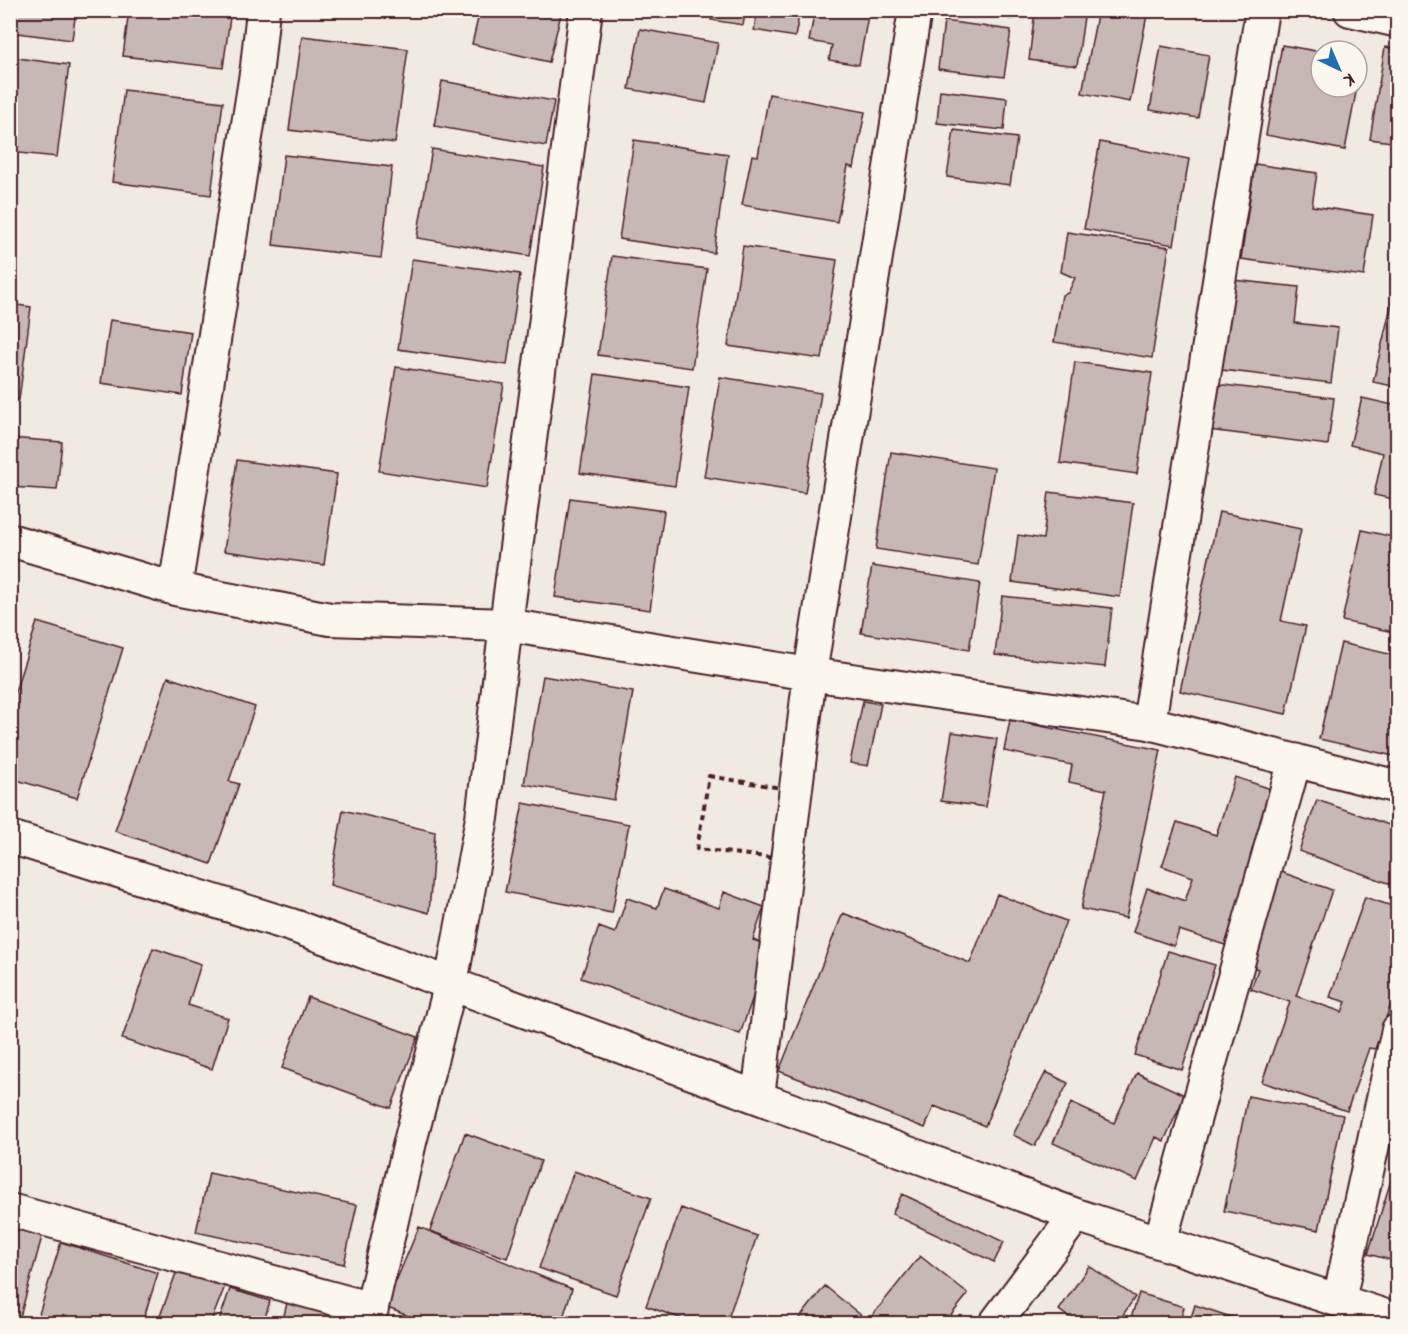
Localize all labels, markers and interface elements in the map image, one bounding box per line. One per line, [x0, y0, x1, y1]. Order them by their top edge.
north arrow [1309, 39, 1369, 99]
text: K [1336, 66, 1361, 91]

